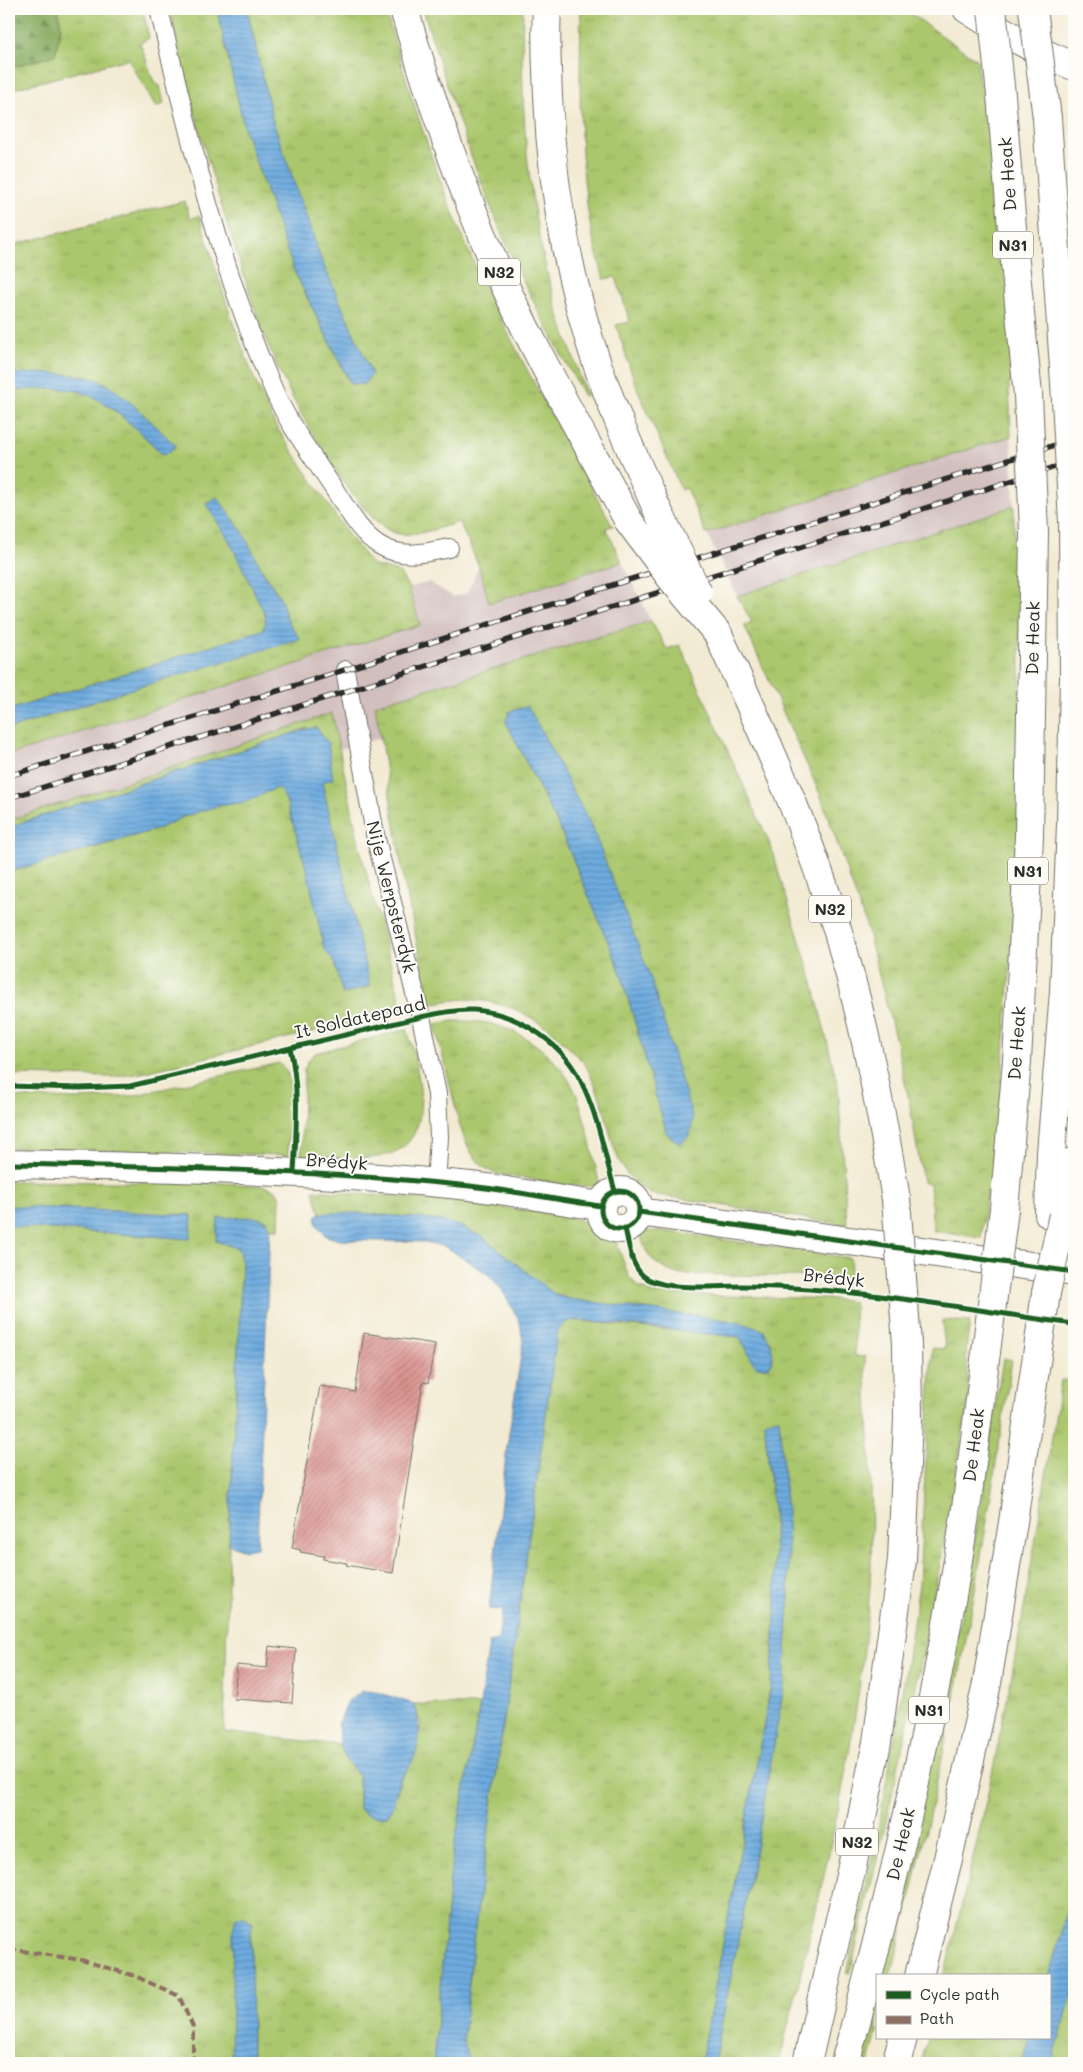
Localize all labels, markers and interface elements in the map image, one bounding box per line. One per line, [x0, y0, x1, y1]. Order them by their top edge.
street label: De Heak [992, 136, 1022, 212]
road number: N31 [993, 232, 1033, 258]
road number: N32 [478, 258, 520, 286]
street label: De Heak [1019, 601, 1045, 675]
street label: Nije Werpsterdyk [361, 818, 422, 975]
road number: N31 [1008, 858, 1048, 884]
road number: N32 [809, 896, 851, 922]
street label: It Soldatepaad [292, 990, 428, 1044]
street label: De Heak [1001, 1005, 1031, 1081]
street label: Brédyk [305, 1147, 369, 1175]
street label: Brédyk [802, 1262, 866, 1292]
street label: De Heak [957, 1407, 989, 1483]
road number: N31 [909, 1696, 949, 1724]
street label: De Heak [880, 1805, 920, 1883]
road number: N32 [836, 1828, 878, 1855]
legend [876, 1974, 1050, 2040]
text: Cycle path [920, 1984, 999, 2004]
text: Path [920, 2008, 954, 2028]

